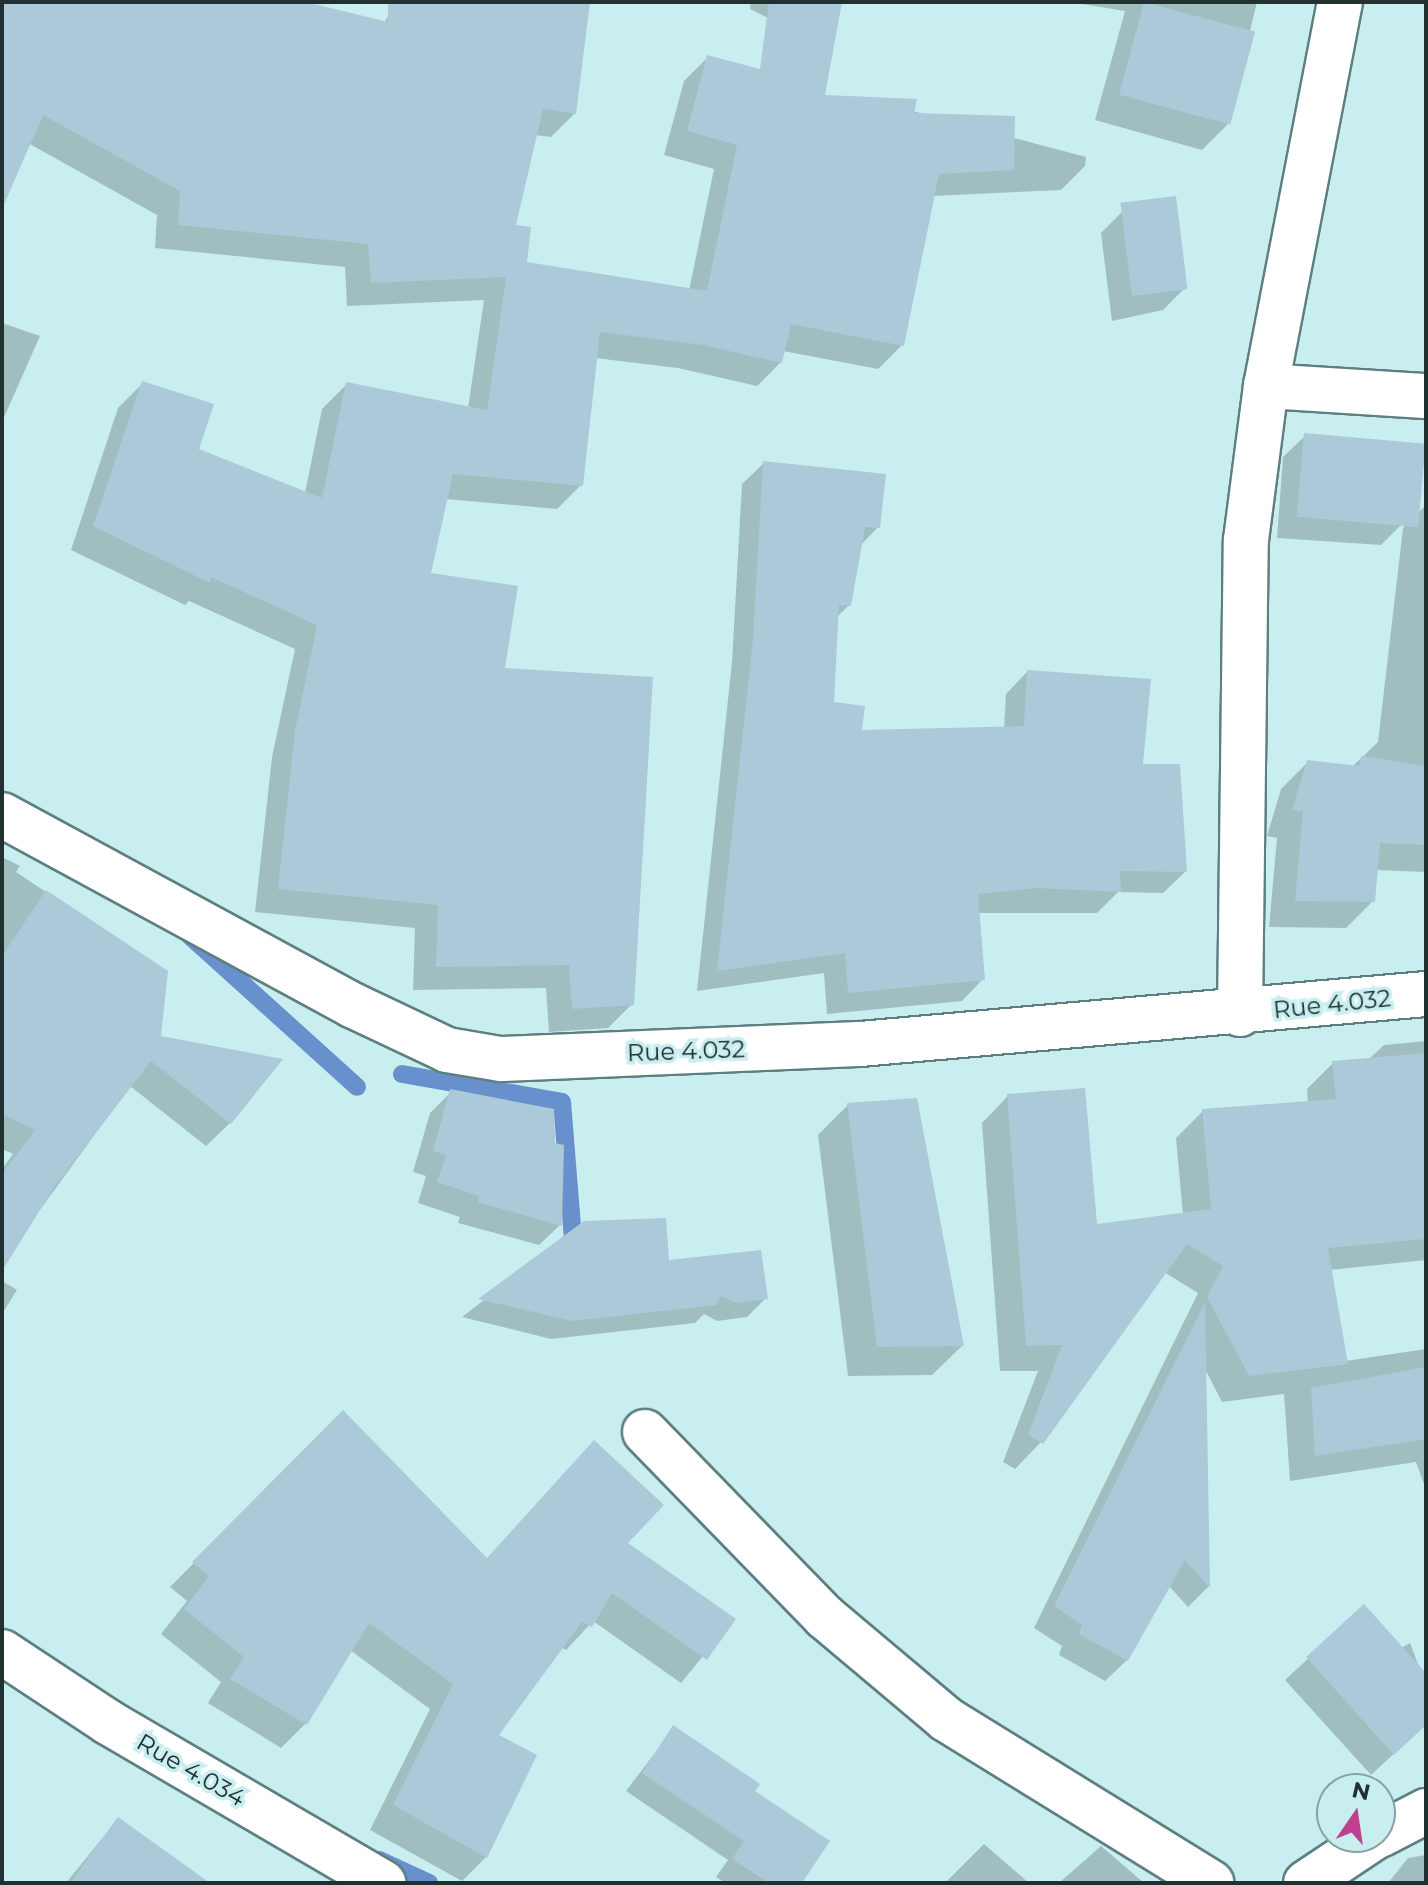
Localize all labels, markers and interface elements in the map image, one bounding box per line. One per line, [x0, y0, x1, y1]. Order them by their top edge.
street label: Rue 4.032 [1272, 984, 1392, 1024]
street label: Rue 4.032 [626, 1035, 746, 1067]
street label: Rue 4.034 [132, 1727, 250, 1813]
north arrow [1316, 1773, 1396, 1853]
text: N [1349, 1776, 1373, 1806]

